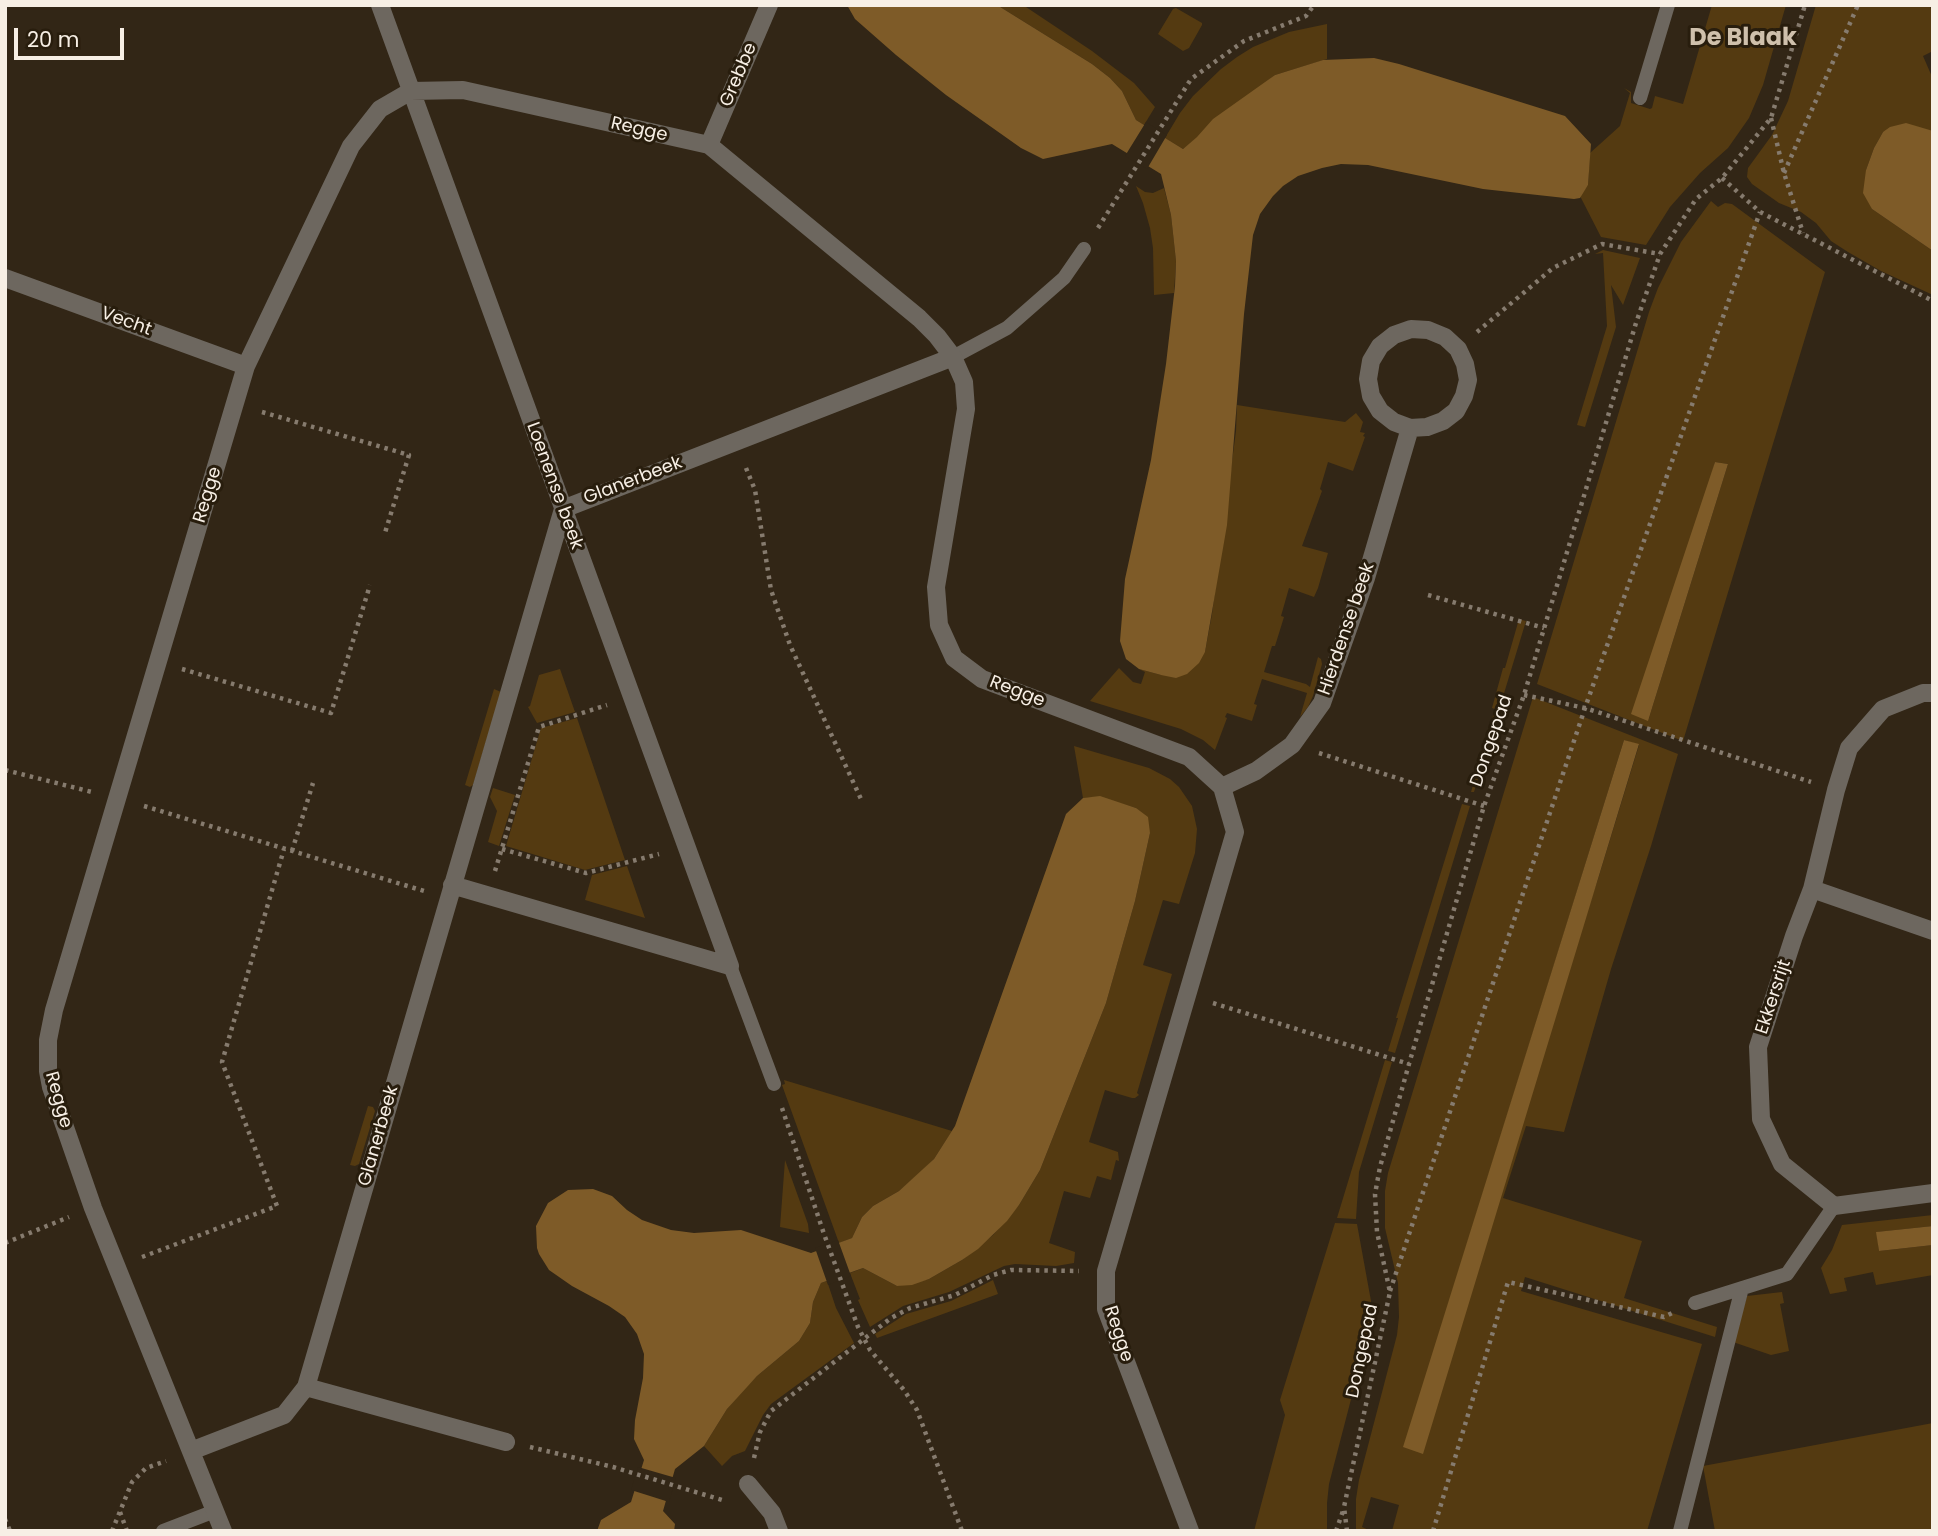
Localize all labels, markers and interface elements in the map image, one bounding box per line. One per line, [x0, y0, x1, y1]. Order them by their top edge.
scale bar [18, 14, 128, 58]
text: 20 m [27, 25, 80, 54]
district label: De Blaak [1689, 25, 1797, 53]
street label: Grebbe [716, 40, 762, 110]
street label: Regge [609, 113, 669, 147]
street label: Vecht [98, 303, 154, 341]
street label: Loenense beek [521, 419, 587, 553]
street label: Glanerbeek [581, 452, 685, 510]
street label: Regge [189, 464, 227, 526]
street label: Hierdense beek [1314, 560, 1380, 698]
street label: Regge [986, 672, 1048, 712]
street label: Dongepad [1466, 692, 1518, 790]
street label: Ekkersrijt [1752, 957, 1796, 1037]
street label: Regge [40, 1069, 76, 1131]
street label: Glanerbeek [354, 1083, 404, 1189]
street label: Dongepad [1342, 1302, 1384, 1400]
street label: Regge [1099, 1303, 1137, 1365]

